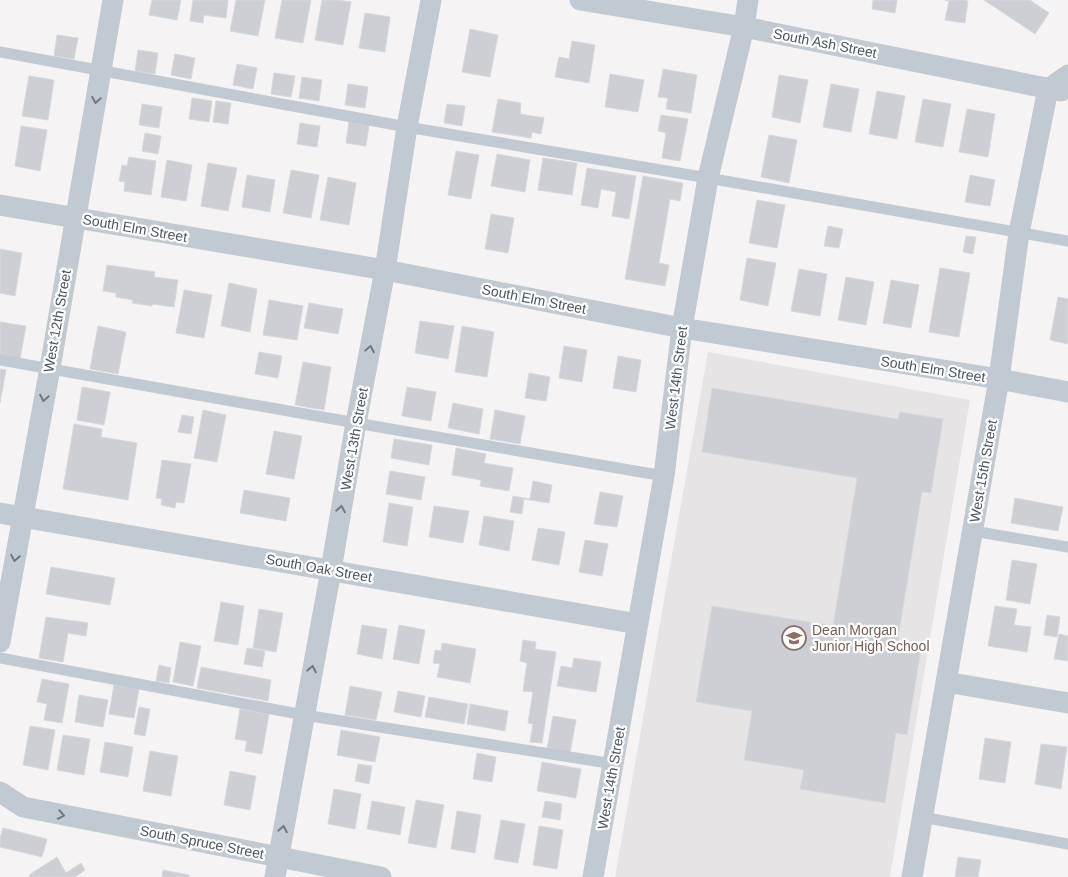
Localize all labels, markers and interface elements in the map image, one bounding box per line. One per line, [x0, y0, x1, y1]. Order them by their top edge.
street label: South Ash Street [772, 25, 878, 61]
one-way arrow [91, 95, 101, 104]
street label: South Elm Street [82, 211, 189, 245]
street label: West 12th Street [40, 268, 74, 374]
street label: South Elm Street [481, 281, 588, 317]
street label: West 14th Street [662, 325, 690, 431]
one-way arrow [365, 345, 375, 354]
street label: South Elm Street [879, 353, 987, 385]
street label: West 13th Street [337, 386, 371, 492]
one-way arrow [39, 393, 50, 402]
street label: West 15th Street [966, 418, 1000, 524]
one-way arrow [336, 505, 346, 514]
street label: South Oak Street [265, 551, 373, 585]
one-way arrow [10, 553, 20, 562]
place label: Dean Morgan Junior High School [812, 622, 930, 654]
school or university icon: Dean Morgan Junior High School [781, 625, 807, 651]
one-way arrow [307, 665, 317, 673]
street label: West 14th Street [594, 725, 628, 831]
one-way arrow [57, 809, 66, 819]
street label: South Spruce Street [139, 822, 266, 862]
one-way arrow [278, 825, 288, 833]

